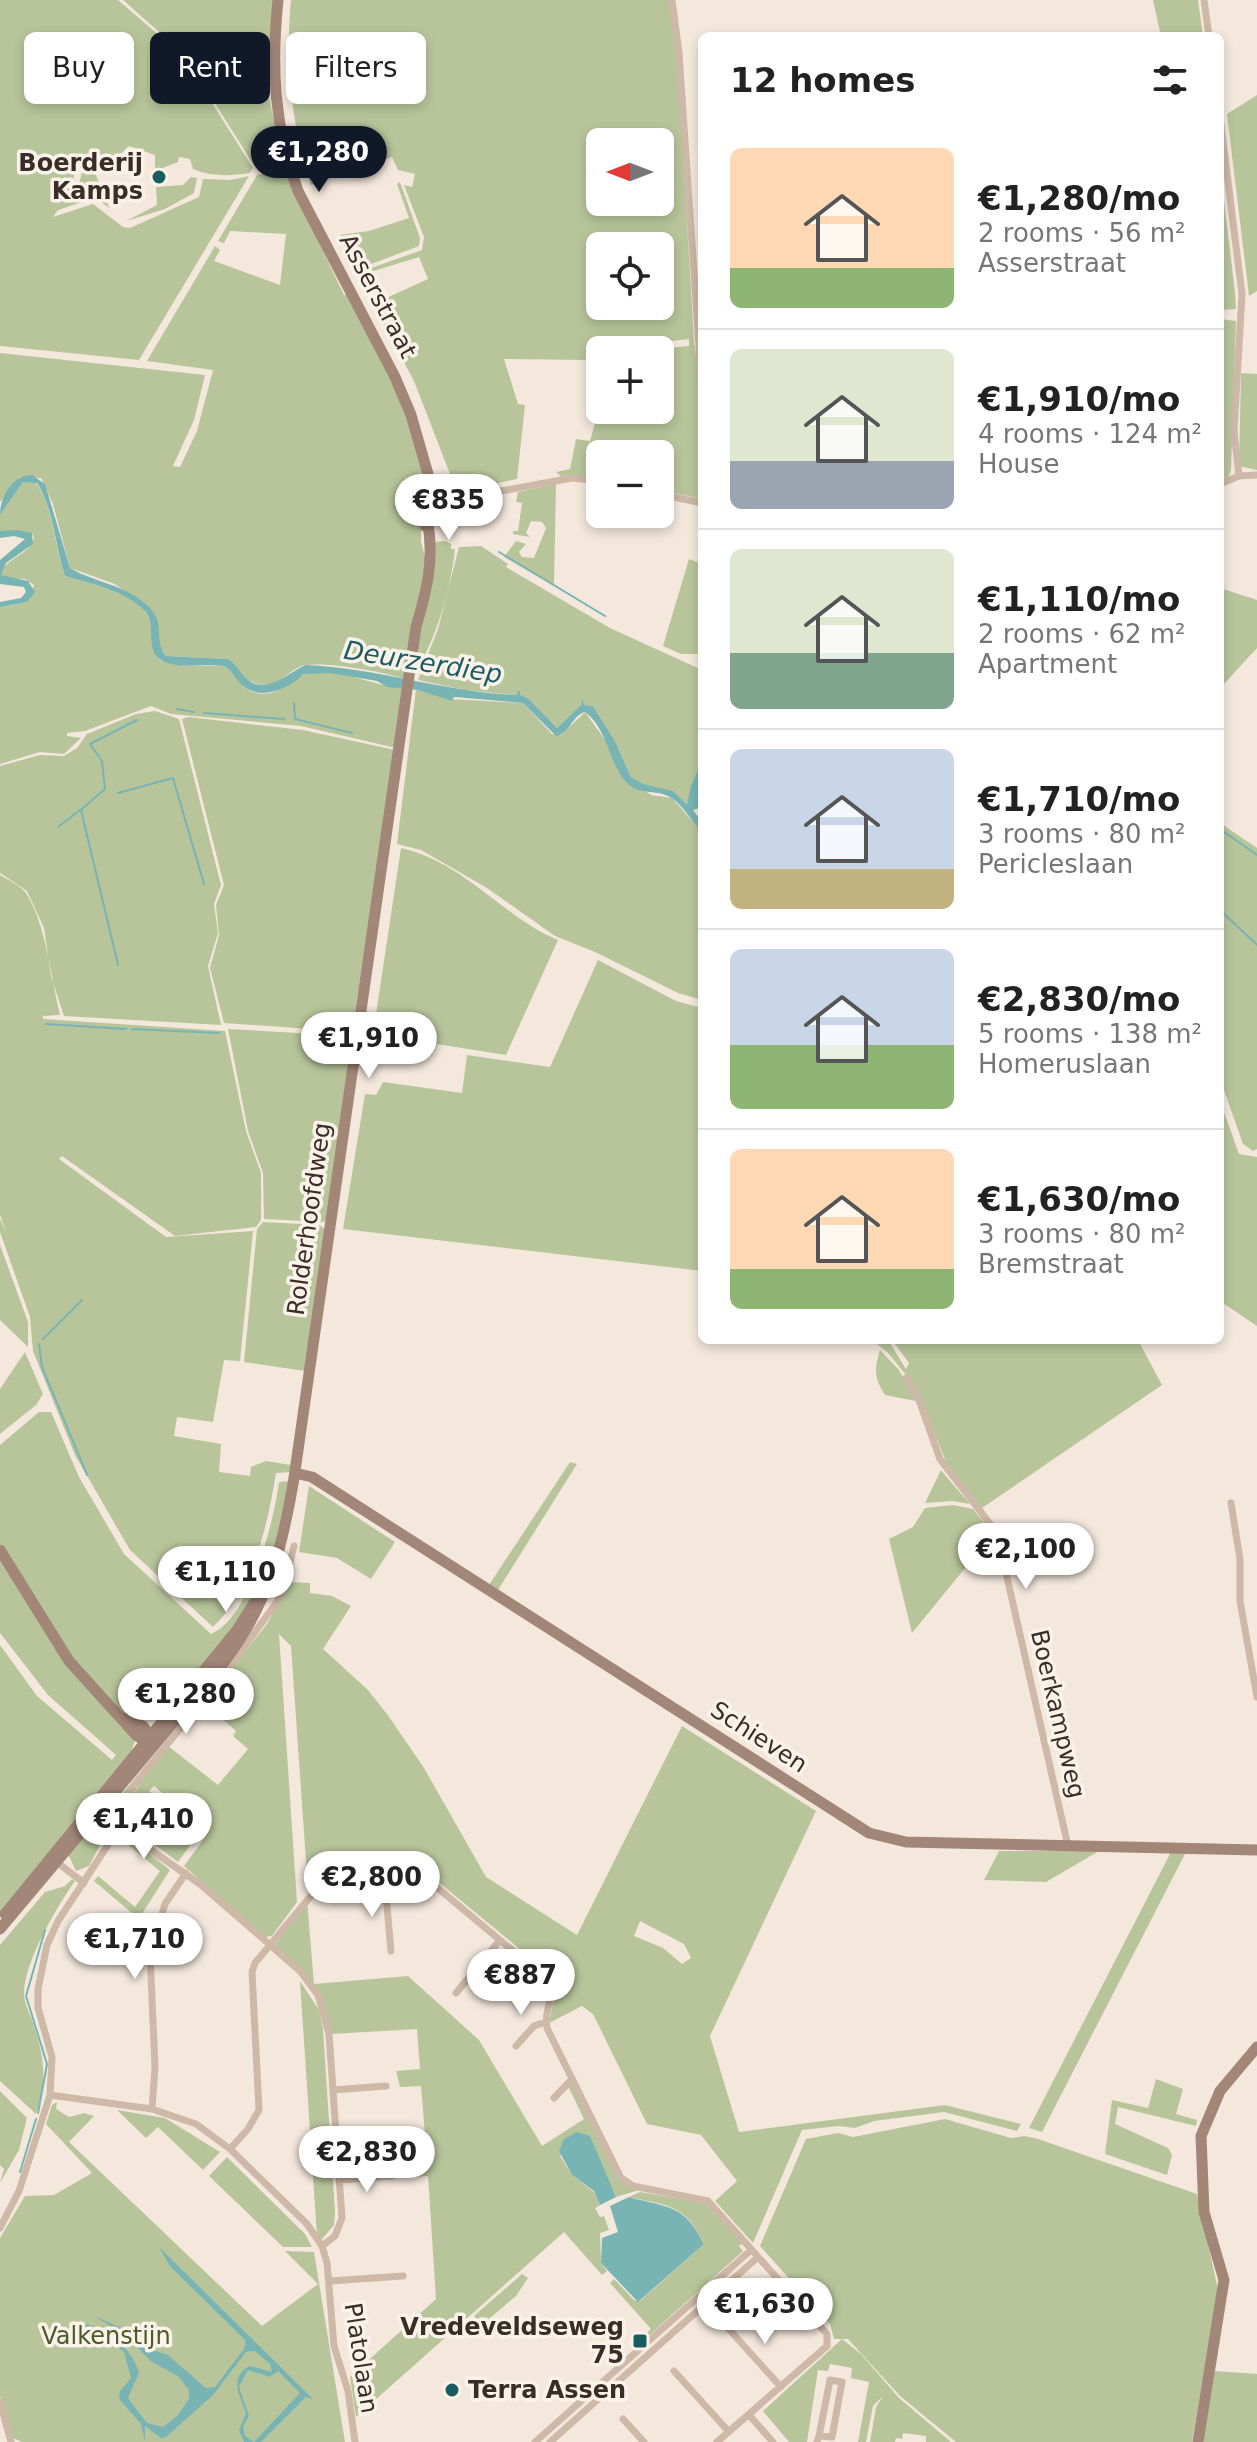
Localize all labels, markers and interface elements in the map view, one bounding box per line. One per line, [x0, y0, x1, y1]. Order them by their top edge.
chip: Buy [24, 32, 134, 104]
chip: Rent [150, 32, 270, 104]
chip: Filters [286, 32, 426, 104]
icon: filters [1148, 58, 1192, 102]
text: 12 homes [730, 60, 915, 100]
pin: €1,280 [254, 126, 384, 194]
north arrow [586, 128, 674, 216]
map controls [586, 128, 674, 528]
text: €1,280 [269, 137, 369, 167]
place label: Boerderij Kamps [18, 149, 143, 205]
marker: Boerderij Kamps [150, 168, 168, 186]
text: €1,280/mo [978, 178, 1180, 218]
icon: home [794, 180, 890, 276]
text: 2 rooms · 56 m² [978, 218, 1186, 248]
street label: Asserstraat [334, 229, 422, 363]
button: locate [586, 232, 674, 320]
text: Asserstraat [978, 248, 1126, 278]
button: + [586, 336, 674, 424]
text: €1,910/mo [978, 379, 1180, 419]
icon: home [794, 381, 890, 477]
text: 4 rooms · 124 m² [978, 419, 1202, 449]
button: − [586, 440, 674, 528]
text: House [978, 449, 1059, 479]
pin: €835 [402, 474, 496, 542]
text: €835 [413, 485, 485, 515]
text: €1,110/mo [978, 579, 1180, 619]
icon: home [794, 581, 890, 677]
text: 2 rooms · 62 m² [978, 619, 1186, 649]
water label: Deurzerdiep [342, 635, 504, 689]
text: Apartment [978, 649, 1117, 679]
text: €1,710/mo [978, 779, 1180, 819]
icon: home [794, 781, 890, 877]
text: 3 rooms · 80 m² [978, 819, 1186, 849]
text: Pericleslaan [978, 849, 1133, 879]
text: €2,830/mo [978, 979, 1180, 1019]
icon: home [794, 981, 890, 1077]
pin: €1,910 [304, 1012, 434, 1080]
text: 5 rooms · 138 m² [978, 1019, 1202, 1049]
text: €1,910 [319, 1023, 419, 1053]
text: Homeruslaan [978, 1049, 1151, 1079]
street label: Rolderhoofdweg [282, 1121, 336, 1317]
text: €1,630/mo [978, 1179, 1180, 1219]
icon: home [794, 1181, 890, 1277]
text: 3 rooms · 80 m² [978, 1219, 1186, 1249]
text: Bremstraat [978, 1249, 1124, 1279]
pin: €2,100 [961, 1523, 1091, 1591]
text: €2,100 [976, 1534, 1076, 1564]
pin: €1,110 [161, 1546, 291, 1614]
text: €1,110 [176, 1557, 276, 1587]
street label: Boerkampweg [1025, 1627, 1091, 1801]
pin: €1,280 [121, 1668, 251, 1736]
text: €1,280 [136, 1679, 236, 1709]
street label: Schieven [706, 1696, 812, 1778]
pin: €1,410 [79, 1793, 209, 1861]
text: €1,410 [94, 1804, 194, 1834]
pin: €2,800 [307, 1851, 437, 1919]
text: €2,800 [322, 1862, 422, 1892]
pin: €1,710 [70, 1913, 200, 1981]
text: €1,710 [85, 1924, 185, 1954]
pin: €887 [474, 1949, 568, 2017]
text: €887 [485, 1960, 557, 1990]
pin: €2,830 [302, 2126, 432, 2194]
text: €2,830 [317, 2137, 417, 2167]
pin: €1,630 [700, 2278, 830, 2346]
text: €1,630 [715, 2289, 815, 2319]
street label: Platolaan [338, 2301, 384, 2415]
place label: Vredeveldseweg 75 [400, 2313, 624, 2369]
park label: Valkenstijn [41, 2322, 171, 2350]
marker: Vredeveldseweg 75 [631, 2332, 649, 2350]
place label: Terra Assen [468, 2376, 626, 2404]
marker: Terra Assen [443, 2381, 461, 2399]

